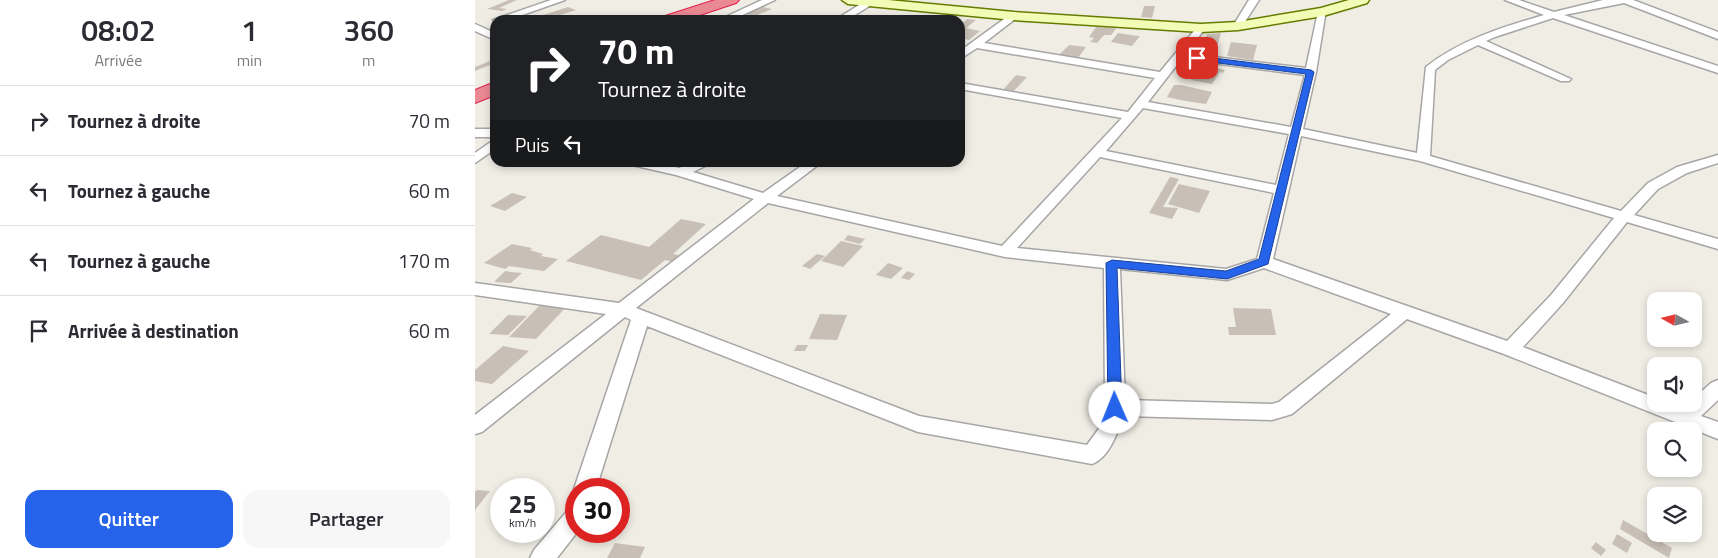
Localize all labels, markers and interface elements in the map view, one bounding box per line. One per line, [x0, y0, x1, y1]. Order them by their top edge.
text: 08:02 [81, 7, 156, 53]
text: 1 [241, 7, 258, 53]
text: 360 [343, 7, 394, 53]
text: 70 m [598, 24, 674, 78]
icon: right [515, 35, 580, 100]
pin [1176, 37, 1218, 79]
icon: arrive [1183, 44, 1211, 72]
text: Arrivée [94, 48, 142, 72]
text: min [237, 48, 262, 72]
text: m [362, 48, 375, 72]
text: Tournez à droite [598, 72, 746, 106]
text: Tournez à droite [68, 106, 200, 135]
text: 70 m [409, 106, 450, 135]
icon: right [25, 107, 53, 135]
text: Puis [515, 130, 549, 159]
icon: left [559, 130, 587, 158]
text: Tournez à gauche [68, 176, 210, 205]
text: 60 m [409, 176, 450, 205]
icon: left [25, 177, 53, 205]
text: Tournez à gauche [68, 246, 210, 275]
text: 170 m [398, 246, 450, 275]
icon: left [25, 247, 53, 275]
north arrow [1647, 292, 1703, 348]
map controls [1647, 292, 1702, 542]
text: Arrivée à destination [68, 316, 239, 345]
text: 60 m [409, 316, 450, 345]
icon: arrive [25, 317, 53, 345]
button: sound [1647, 357, 1702, 412]
position arrow [1088, 381, 1140, 433]
button: search [1647, 422, 1702, 477]
speed limit sign: 30 [565, 478, 630, 543]
text: 25 [508, 485, 537, 523]
button: layers [1647, 487, 1702, 542]
button: Quitter [25, 490, 233, 548]
button: Partager [243, 490, 450, 548]
text: km/h [509, 513, 536, 532]

